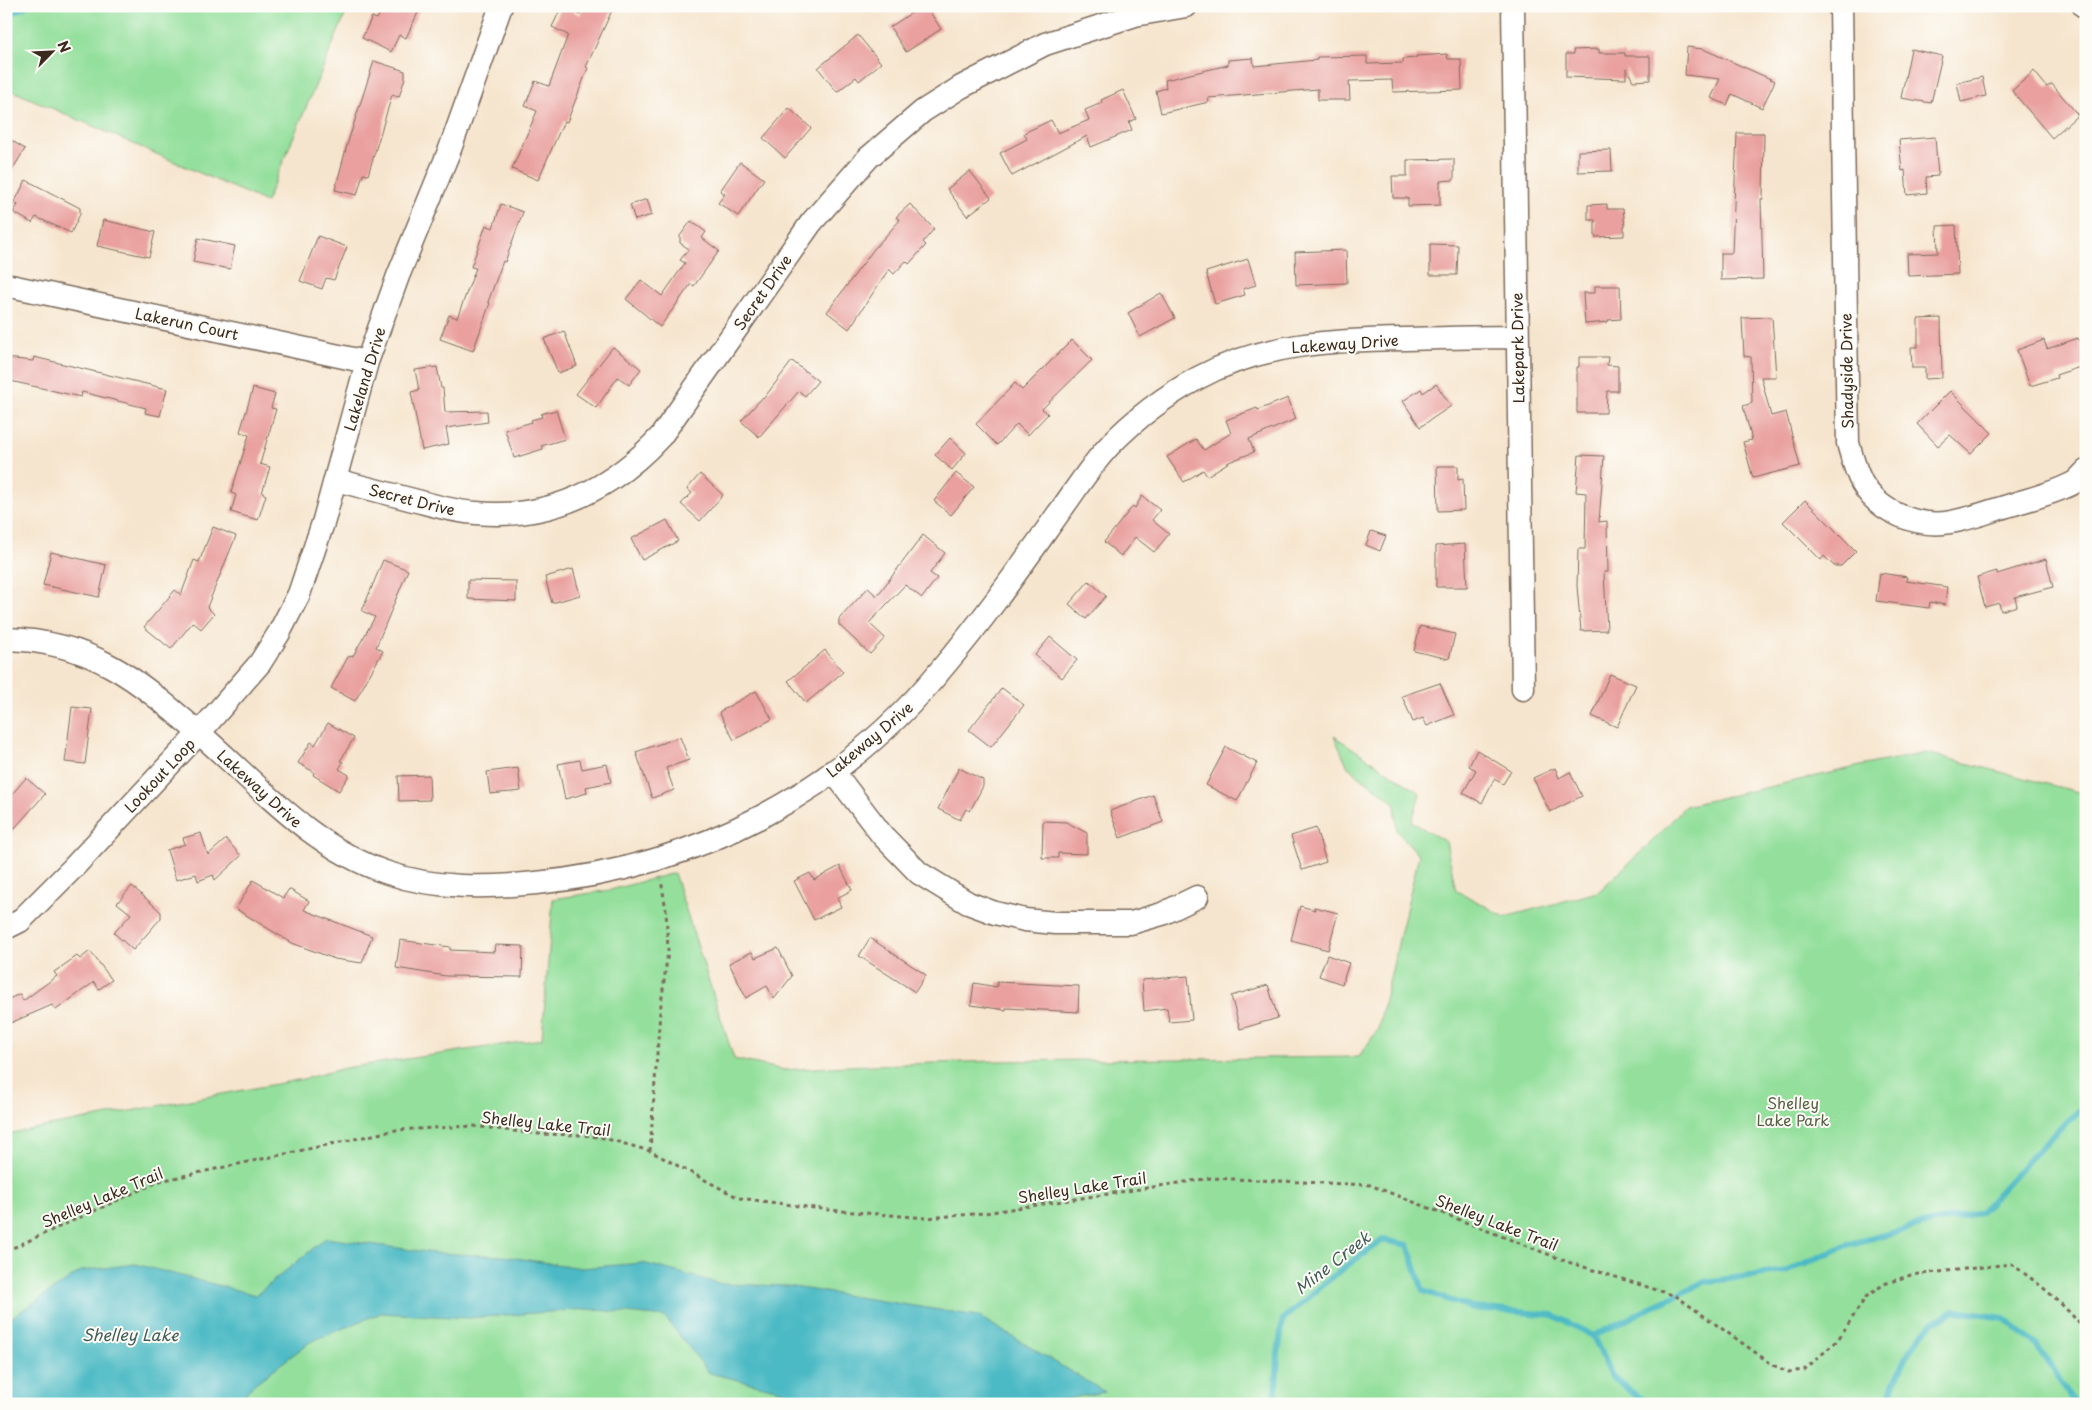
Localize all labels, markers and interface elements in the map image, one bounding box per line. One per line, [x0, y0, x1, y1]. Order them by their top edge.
north arrow [28, 28, 78, 78]
text: N [52, 37, 76, 56]
street label: Secret Drive [727, 249, 797, 335]
street label: Lakepark Drive [1505, 292, 1529, 404]
street label: Lakerun Court [133, 301, 241, 345]
street label: Shadyside Drive [1833, 313, 1859, 429]
street label: Lakeland Drive [337, 324, 391, 434]
street label: Lakeway Drive [1291, 328, 1399, 358]
street label: Secret Drive [366, 477, 458, 521]
street label: Lakeway Drive [820, 696, 918, 782]
street label: Lookout Loop [118, 732, 200, 818]
street label: Lakeway Drive [212, 743, 308, 833]
park label: Shelley Lake Park [1756, 1091, 1830, 1131]
street label: Shelley Lake Trail [480, 1105, 612, 1141]
street label: Shelley Lake Trail [38, 1161, 166, 1233]
street label: Shelley Lake Trail [1016, 1165, 1148, 1209]
street label: Shelley Lake Trail [1432, 1188, 1562, 1256]
water label: Mine Creek [1289, 1224, 1376, 1299]
water label: Shelley Lake [82, 1322, 179, 1346]

